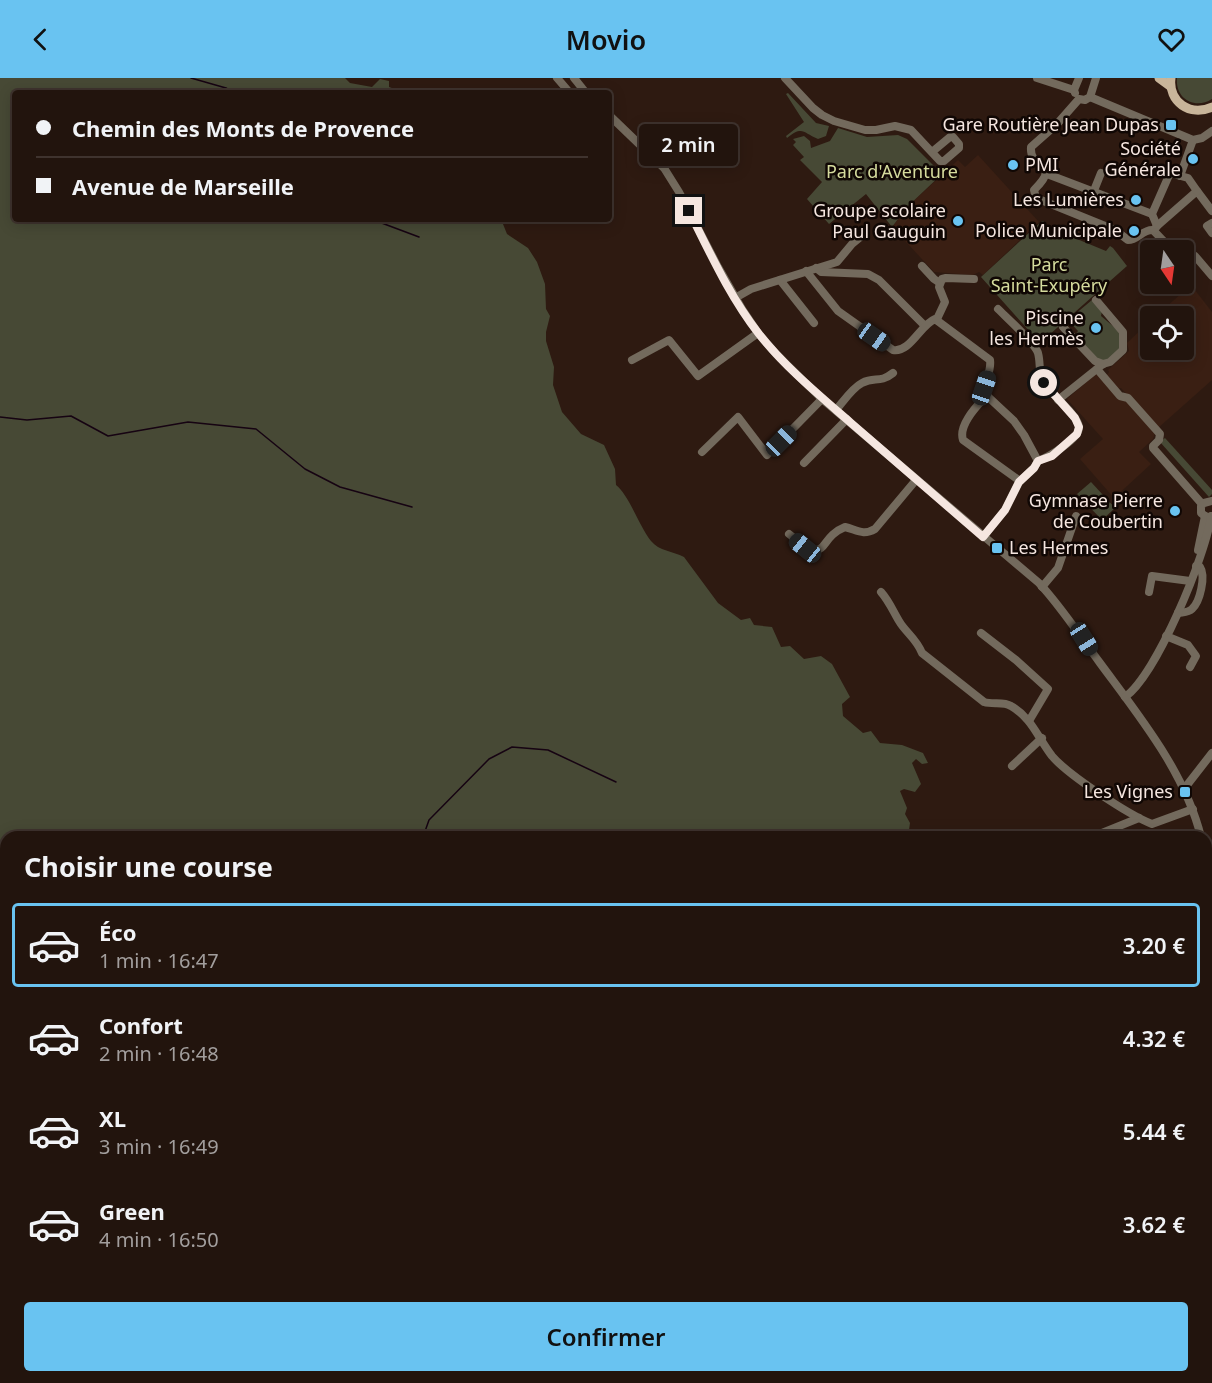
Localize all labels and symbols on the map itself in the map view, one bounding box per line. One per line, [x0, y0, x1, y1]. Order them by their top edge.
place label: Gare Routière Jean Dupas [942, 112, 1159, 136]
marker: Gare Routière Jean Dupas [1164, 118, 1178, 132]
callout: 2 min [640, 124, 738, 166]
place label: Société Générale [1105, 136, 1181, 181]
place label: PMI [1025, 152, 1058, 176]
marker: Société Générale [1186, 152, 1200, 166]
marker: PMI [1006, 158, 1020, 172]
park label: Parc d'Aventure [826, 159, 958, 183]
place label: Les Lumières [1013, 187, 1124, 211]
marker: Les Lumières [1129, 193, 1143, 207]
route end [675, 197, 702, 224]
place label: Groupe scolaire Paul Gauguin [813, 198, 946, 243]
marker: Groupe scolaire Paul Gauguin [951, 214, 965, 228]
place label: Police Municipale [975, 218, 1122, 242]
marker: Police Municipale [1127, 224, 1141, 238]
north arrow [1140, 240, 1194, 294]
park label: Parc Saint-Exupéry [991, 252, 1108, 297]
place label: Piscine les Hermès [989, 305, 1084, 350]
car [854, 319, 894, 355]
marker: Piscine les Hermès [1089, 321, 1103, 335]
car [970, 368, 998, 408]
route start [1030, 369, 1057, 396]
car [762, 422, 800, 460]
place label: Gymnase Pierre de Coubertin [1029, 488, 1163, 533]
marker: Gymnase Pierre de Coubertin [1168, 504, 1182, 518]
car [785, 530, 825, 566]
place label: Les Hermes [1009, 535, 1108, 559]
marker: Les Hermes [990, 541, 1004, 555]
car [1067, 619, 1101, 659]
place label: Les Vignes [1084, 779, 1173, 803]
marker: Les Vignes [1178, 785, 1192, 799]

